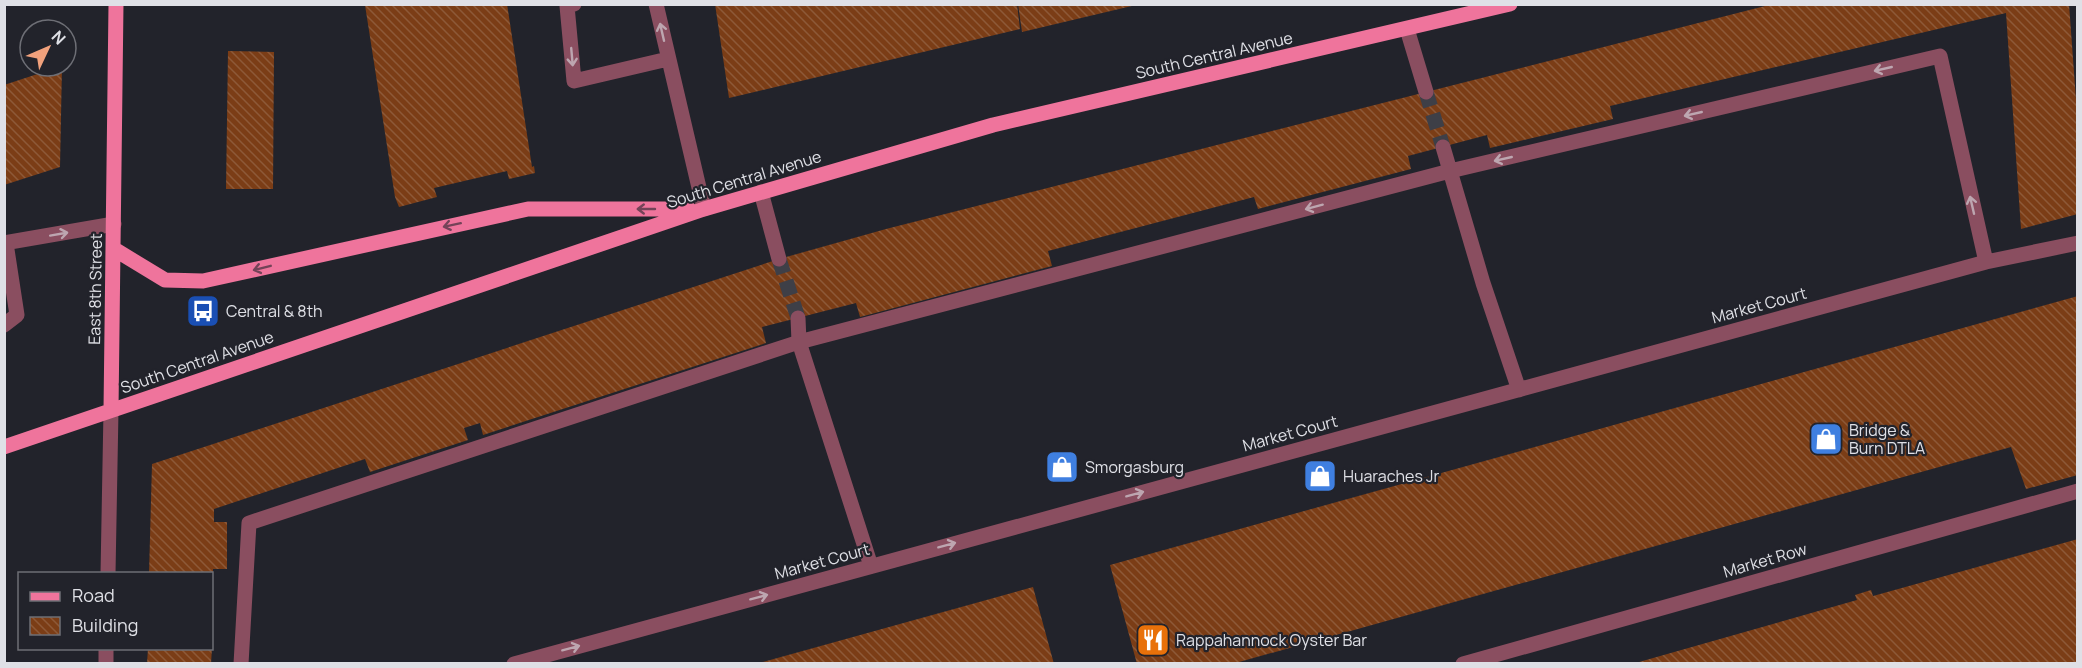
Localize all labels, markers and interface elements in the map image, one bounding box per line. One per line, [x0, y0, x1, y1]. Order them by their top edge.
north arrow [18, 18, 78, 78]
one-way arrow [656, 22, 667, 42]
text: N [47, 26, 71, 49]
street label: South Central Avenue [1133, 26, 1295, 84]
one-way arrow [566, 47, 577, 66]
one-way arrow [1873, 64, 1893, 75]
one-way arrow [1684, 108, 1703, 120]
street label: South Central Avenue [664, 145, 824, 213]
one-way arrow [1494, 153, 1513, 165]
one-way arrow [1966, 196, 1978, 215]
one-way arrow [1305, 202, 1324, 213]
one-way arrow [636, 203, 656, 215]
one-way arrow [443, 220, 463, 231]
one-way arrow [49, 228, 69, 239]
street label: East 8th Street [83, 233, 107, 345]
one-way arrow [253, 263, 272, 275]
street label: Market Court [1709, 282, 1809, 328]
bus stop icon: Central & 8th [185, 293, 221, 329]
place label: Central & 8th [226, 300, 323, 322]
street label: South Central Avenue [118, 325, 276, 399]
street label: Market Court [1240, 410, 1340, 456]
place label: Bridge & Burn DTLA [1849, 419, 1925, 459]
shop icon: Bridge & Burn DTLA [1808, 421, 1844, 457]
shop icon: Smorgasburg [1044, 449, 1080, 485]
place label: Smorgasburg [1085, 456, 1184, 478]
shop icon: Huaraches Jr [1302, 458, 1338, 494]
place label: Huaraches Jr [1343, 465, 1439, 487]
one-way arrow [1125, 488, 1144, 499]
street label: Market Court [772, 538, 872, 584]
street label: Market Row [1720, 538, 1810, 582]
one-way arrow [937, 539, 956, 551]
legend [18, 572, 213, 650]
text: Road [72, 583, 115, 607]
one-way arrow [749, 591, 768, 602]
text: Building [72, 613, 138, 637]
restaurant icon: Rappahannock Oyster Bar [1135, 622, 1171, 658]
place label: Rappahannock Oyster Bar [1176, 629, 1367, 651]
one-way arrow [561, 642, 580, 653]

